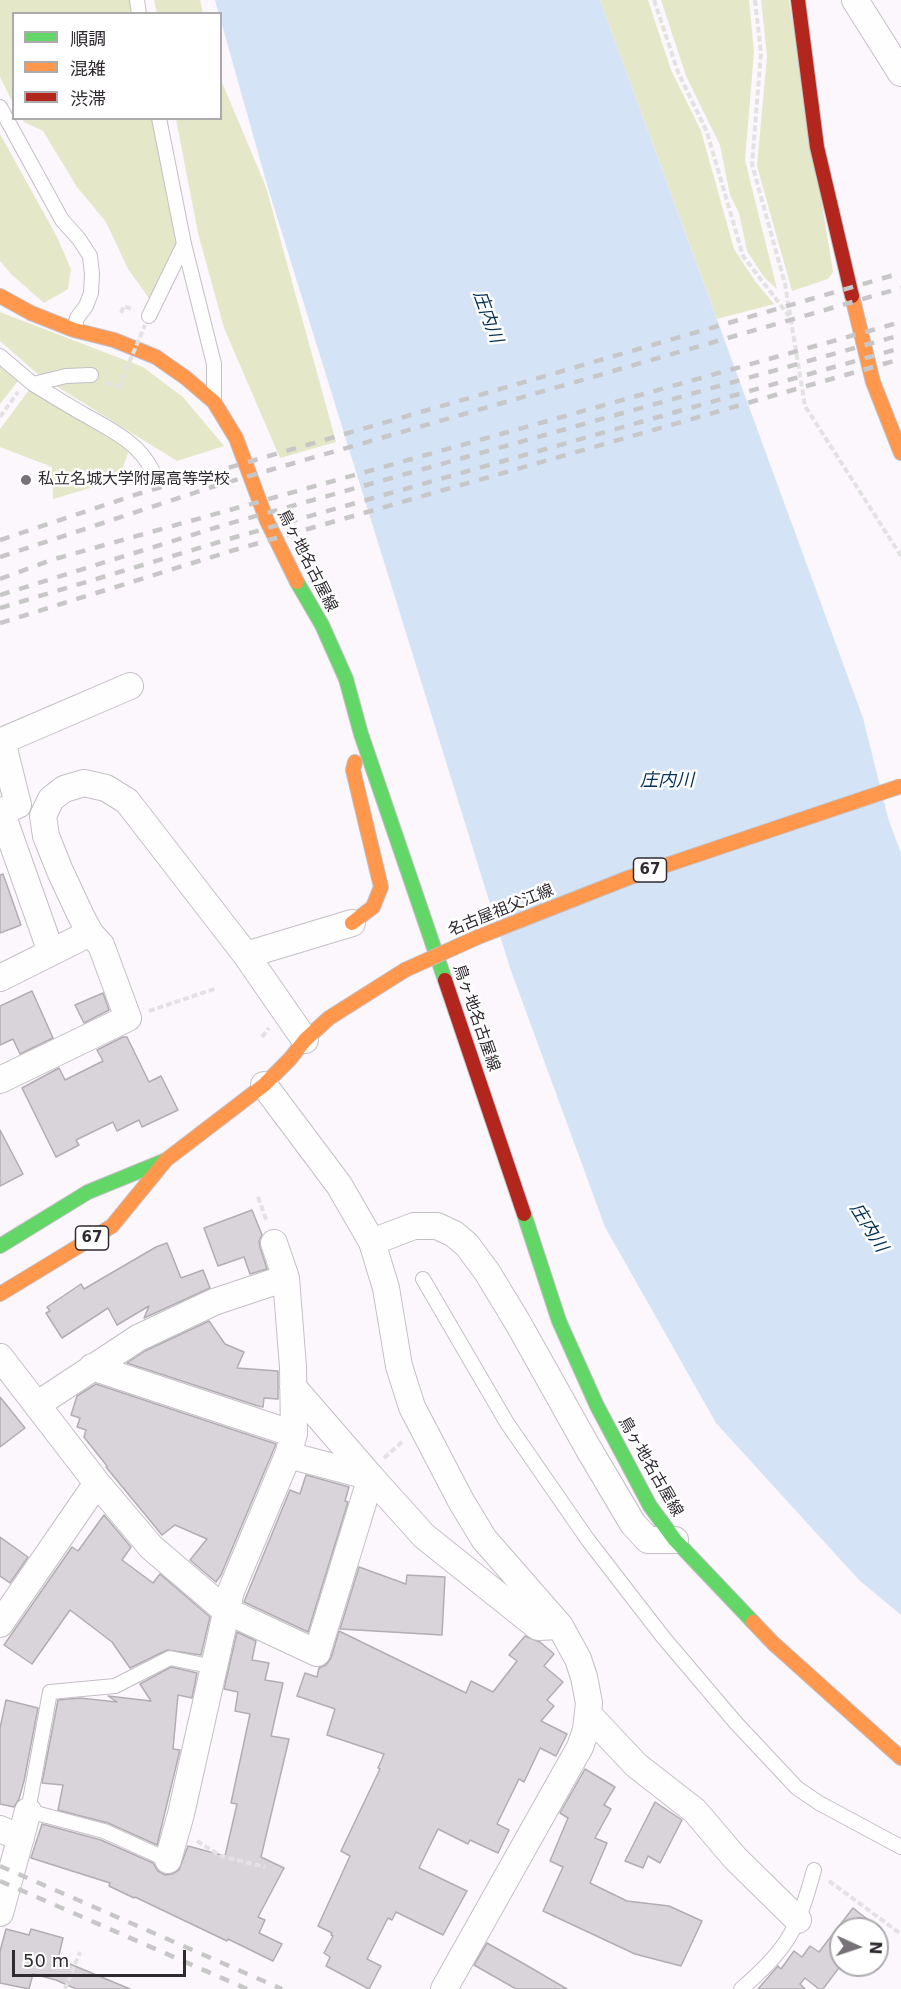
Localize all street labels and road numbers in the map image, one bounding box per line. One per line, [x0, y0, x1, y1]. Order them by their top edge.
street label: 鳥ヶ地名古屋線 [273, 507, 341, 615]
road number: 67 [634, 858, 666, 882]
street label: 名古屋祖父江線 [445, 881, 557, 941]
street label: 鳥ヶ地名古屋線 [449, 962, 503, 1074]
road number: 67 [76, 1226, 109, 1250]
street label: 鳥ヶ地名古屋線 [614, 1414, 686, 1520]

